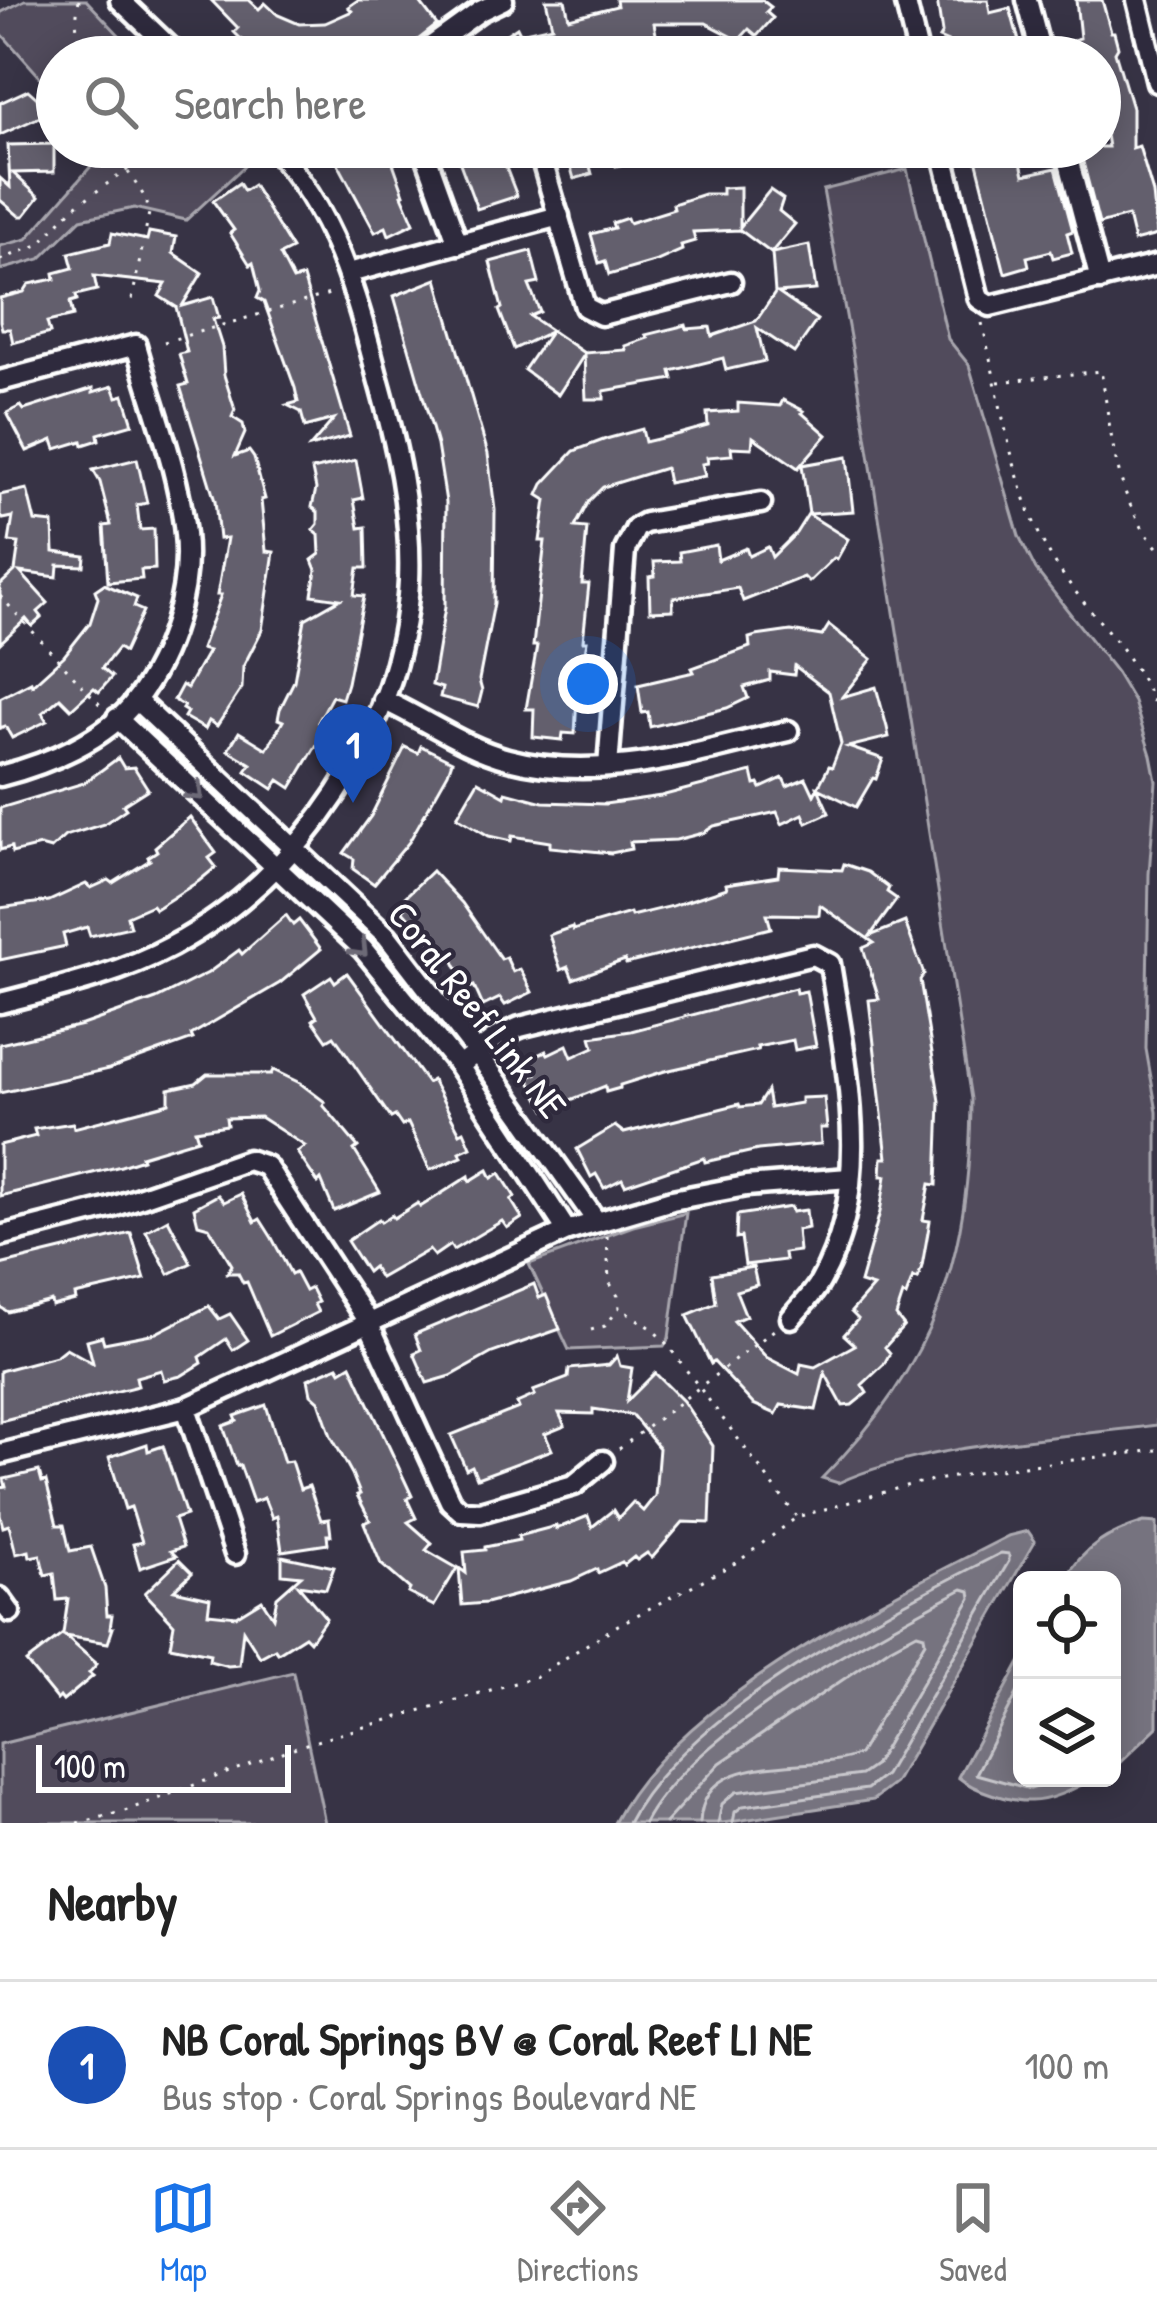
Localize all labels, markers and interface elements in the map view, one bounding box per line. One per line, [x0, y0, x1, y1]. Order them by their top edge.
search box [36, 36, 1121, 168]
icon: search [78, 69, 144, 135]
text: Search here [174, 72, 366, 133]
your location [558, 654, 618, 714]
pin: 1 [314, 704, 392, 803]
one-way arrow [182, 779, 204, 801]
street label: Coral Reef Link NE [376, 889, 580, 1129]
one-way arrow [346, 935, 368, 957]
map controls [1013, 1571, 1121, 1787]
button: locate [1013, 1571, 1121, 1679]
button: layers [1013, 1679, 1121, 1787]
scale bar [36, 1739, 291, 1792]
text: 100 m [54, 1744, 126, 1788]
text: Nearby [48, 1867, 178, 1936]
text: NB Coral Springs BV @ Coral Reef LI NE [162, 2008, 812, 2069]
text: 1 [80, 2038, 94, 2091]
text: 100 m [1024, 2038, 1109, 2091]
text: Bus stop · Coral Springs Boulevard NE [162, 2069, 697, 2122]
tab: Map [150, 2175, 216, 2291]
tab: Directions [517, 2175, 639, 2291]
tab: Saved [939, 2175, 1007, 2291]

